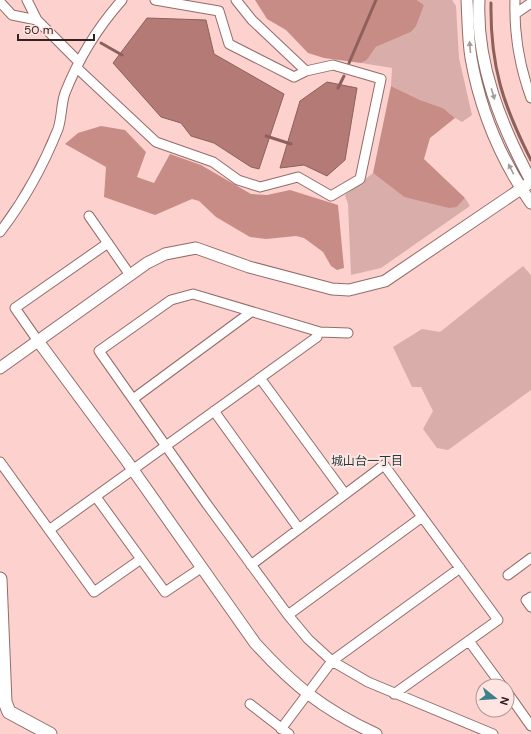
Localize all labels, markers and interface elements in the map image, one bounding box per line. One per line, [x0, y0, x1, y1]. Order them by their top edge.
scale bar [18, 16, 94, 42]
text: 50 m [24, 22, 53, 38]
one-way arrow [467, 41, 474, 53]
one-way arrow [490, 88, 496, 100]
one-way arrow [508, 164, 514, 175]
district label: 城山台一丁目 [331, 453, 403, 469]
north arrow [475, 678, 515, 718]
text: N [497, 695, 512, 707]

